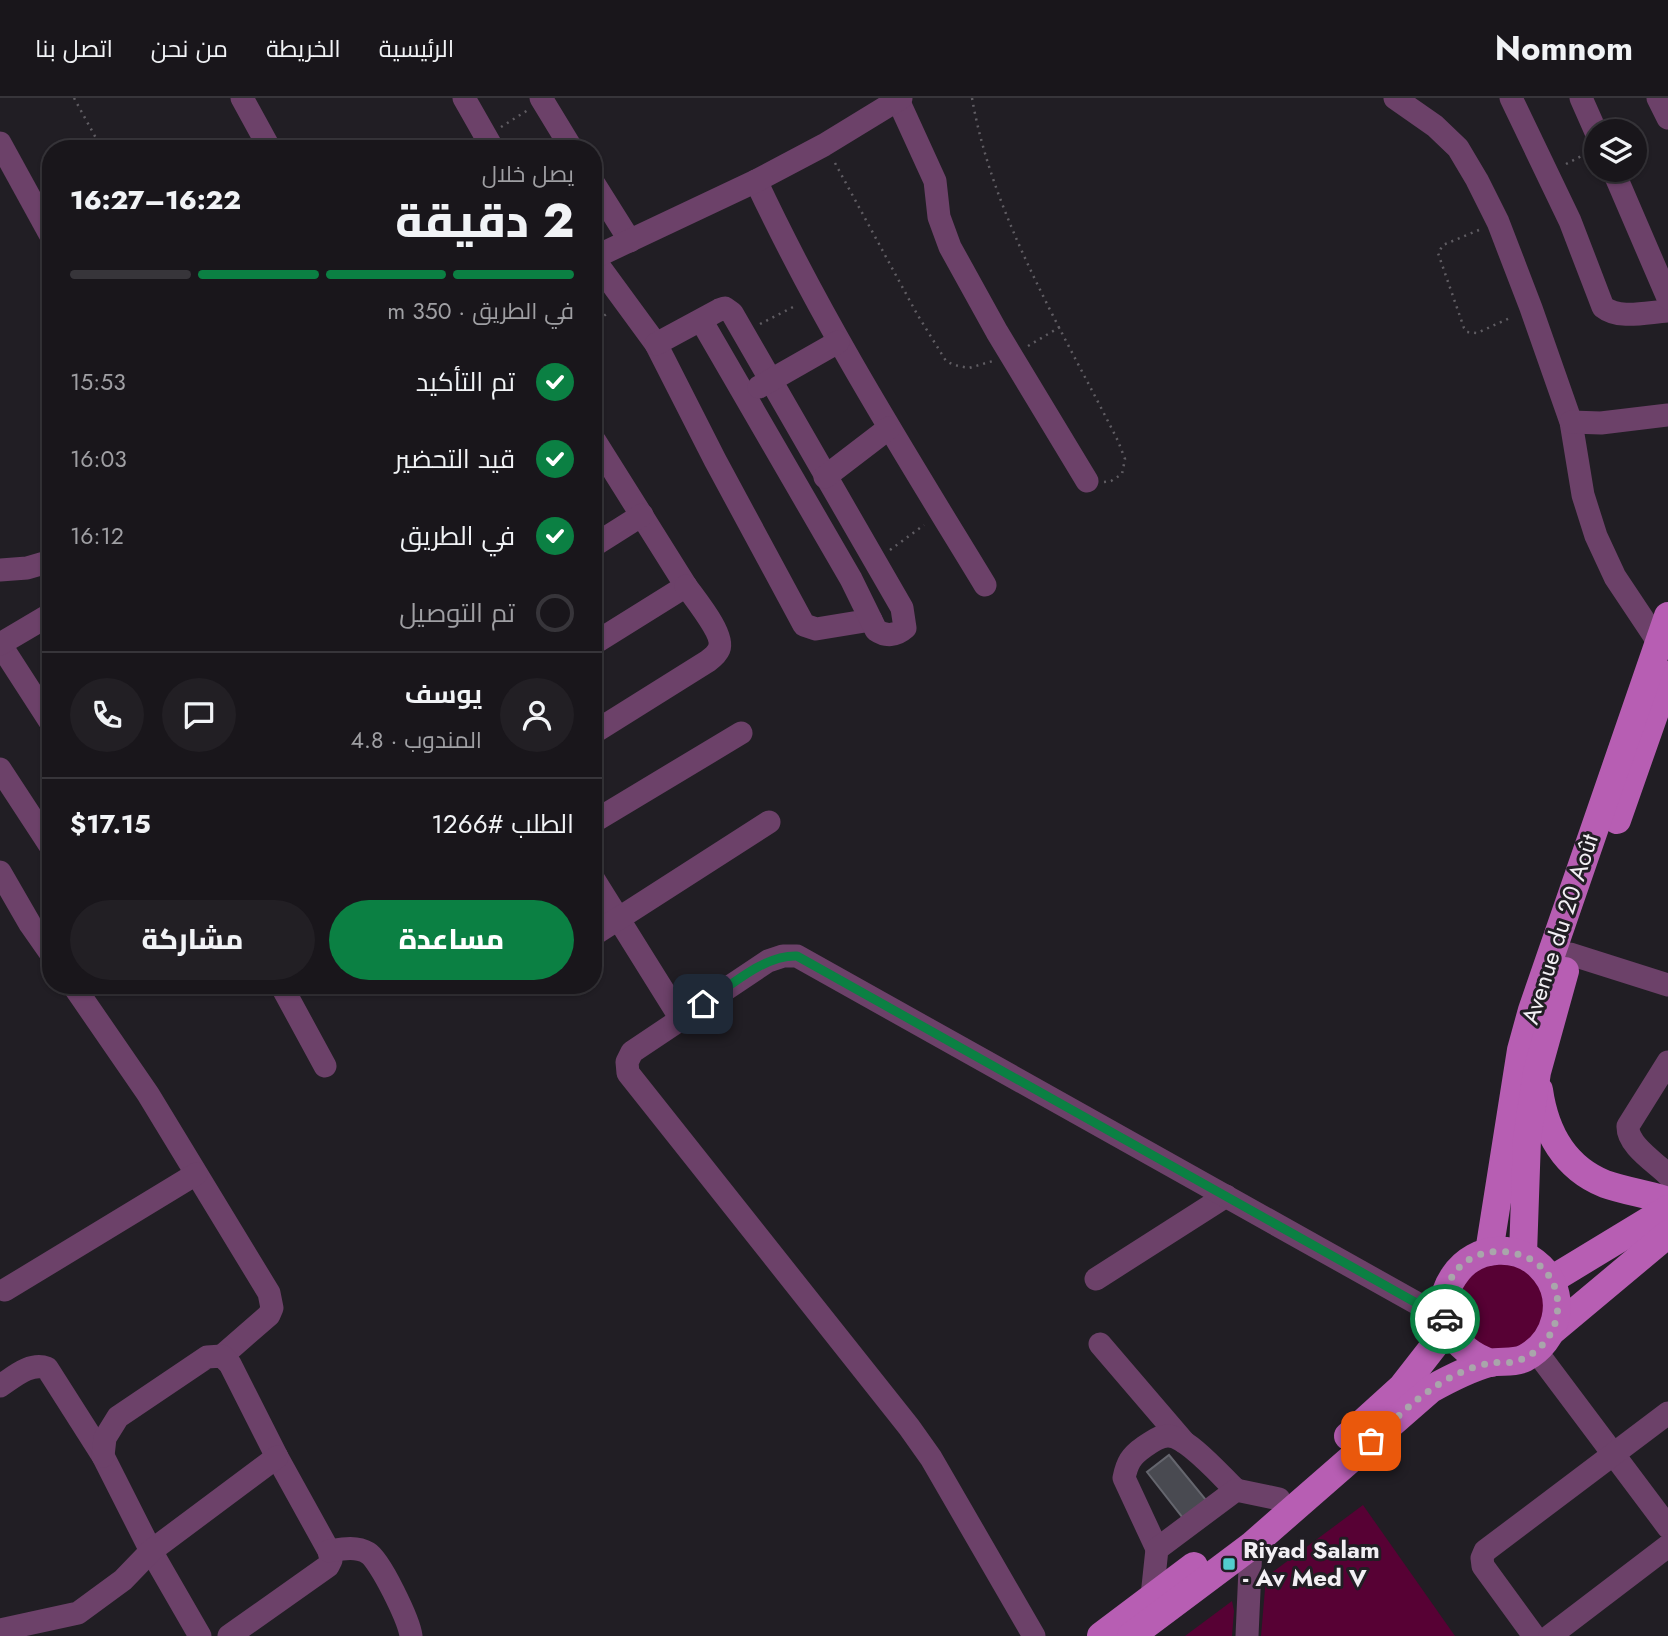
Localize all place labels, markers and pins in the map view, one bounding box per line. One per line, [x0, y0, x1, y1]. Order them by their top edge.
pin [673, 974, 733, 1034]
pin [1341, 1411, 1401, 1471]
place label: Riyad Salam - Av Med V [1243, 1532, 1380, 1595]
marker: Riyad Salam - Av Med V [1221, 1556, 1237, 1572]

